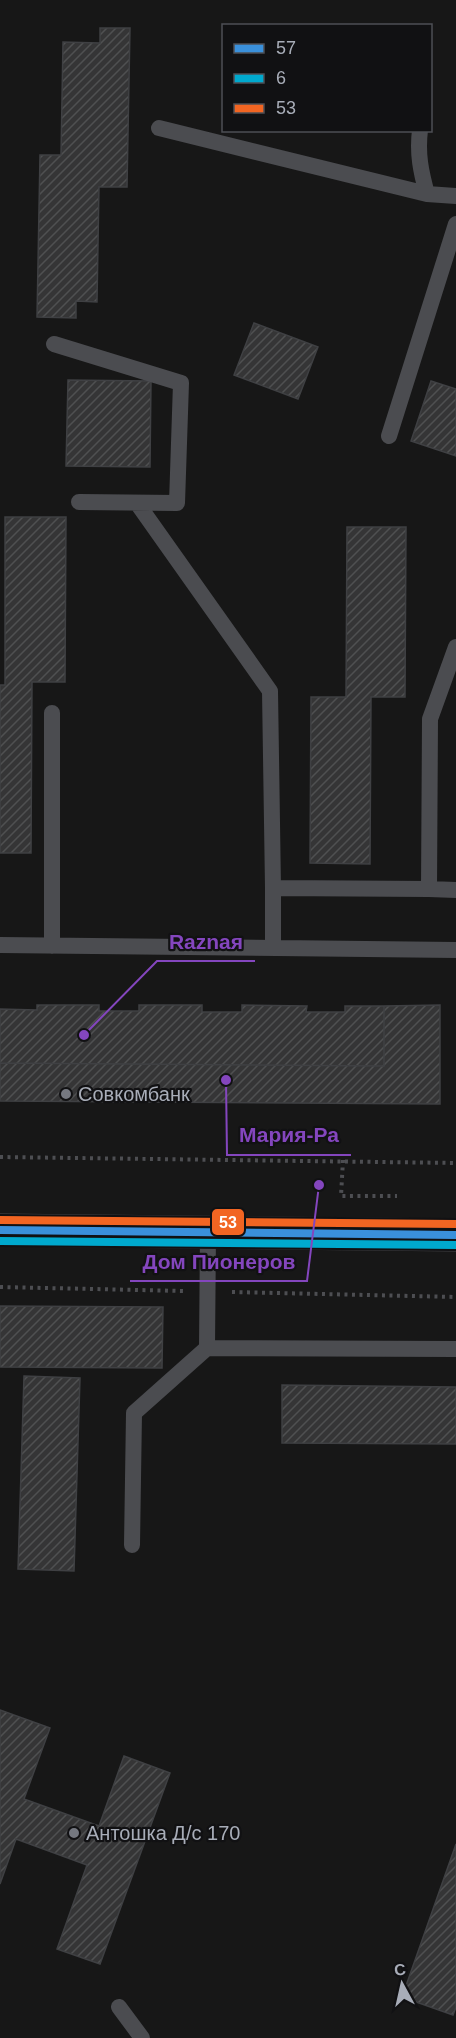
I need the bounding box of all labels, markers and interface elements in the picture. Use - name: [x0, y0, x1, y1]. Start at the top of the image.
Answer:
- legend: [222, 24, 432, 132]
- text: 57: [276, 38, 296, 58]
- text: 6: [276, 68, 286, 88]
- text: 53: [276, 98, 296, 118]
- callout: Raznaя: [157, 922, 255, 961]
- text: Raznaя: [169, 930, 243, 953]
- place label: Совкомбанк: [78, 1083, 190, 1105]
- marker: Совкомбанк: [59, 1087, 73, 1101]
- callout: Мария-Ра: [227, 1116, 351, 1155]
- text: Мария-Ра: [239, 1123, 339, 1146]
- line badge: 53: [211, 1208, 245, 1236]
- text: 53: [219, 1214, 237, 1231]
- callout: Дом Пионеров: [130, 1242, 307, 1281]
- text: Дом Пионеров: [143, 1250, 296, 1273]
- place label: Антошка Д/с 170: [86, 1822, 240, 1844]
- marker: Антошка Д/с 170: [67, 1826, 81, 1840]
- north arrow: [372, 1954, 432, 2014]
- text: С: [393, 1960, 407, 1979]

